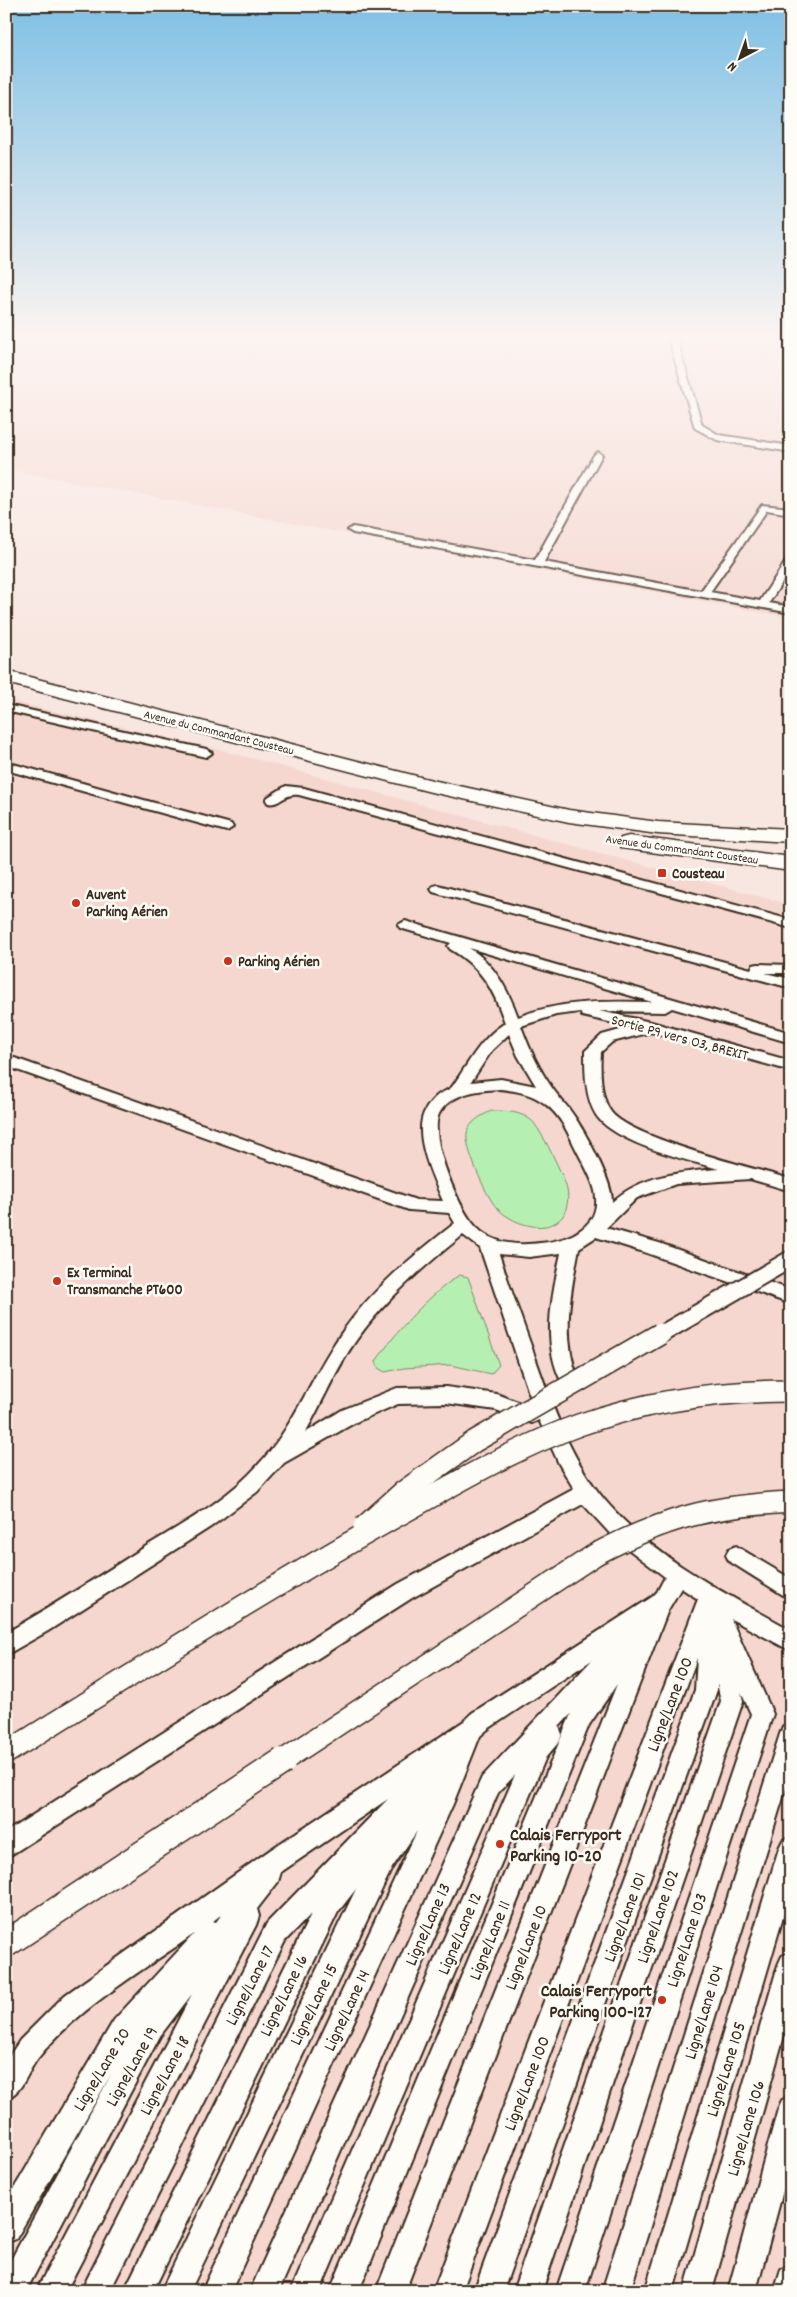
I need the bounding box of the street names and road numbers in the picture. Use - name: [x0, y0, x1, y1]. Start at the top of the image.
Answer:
- street label: Avenue du Commandant Cousteau: [142, 707, 295, 760]
- street label: Avenue du Commandant Cousteau: [604, 831, 759, 870]
- street label: Sortie P9 vers O3, BREXIT: [608, 1010, 751, 1068]
- street label: Ligne/Lane 100: [642, 1654, 701, 1756]
- street label: Ligne/Lane 102: [632, 1867, 687, 1967]
- street label: Ligne/Lane 101: [599, 1870, 654, 1966]
- street label: Ligne/Lane 13: [400, 1880, 459, 1970]
- street label: Ligne/Lane 12: [433, 1889, 490, 1979]
- street label: Ligne/Lane 103: [661, 1890, 715, 1991]
- street label: Ligne/Lane 11: [464, 1897, 519, 1985]
- street label: Ligne/Lane 10: [500, 1901, 555, 1994]
- street label: Ligne/Lane 17: [220, 1942, 282, 2031]
- street label: Ligne/Lane 16: [255, 1951, 316, 2042]
- street label: Ligne/Lane 15: [285, 1960, 346, 2050]
- street label: Ligne/Lane 104: [679, 1963, 732, 2063]
- street label: Ligne/Lane 14: [318, 1966, 378, 2056]
- street label: Ligne/Lane 105: [701, 2019, 754, 2120]
- street label: Ligne/Lane 19: [101, 2023, 166, 2112]
- street label: Ligne/Lane 20: [68, 2024, 138, 2117]
- street label: Ligne/Lane 18: [135, 2032, 198, 2121]
- street label: Ligne/Lane 100: [499, 2033, 558, 2135]
- street label: Ligne/Lane 106: [722, 2078, 773, 2180]

